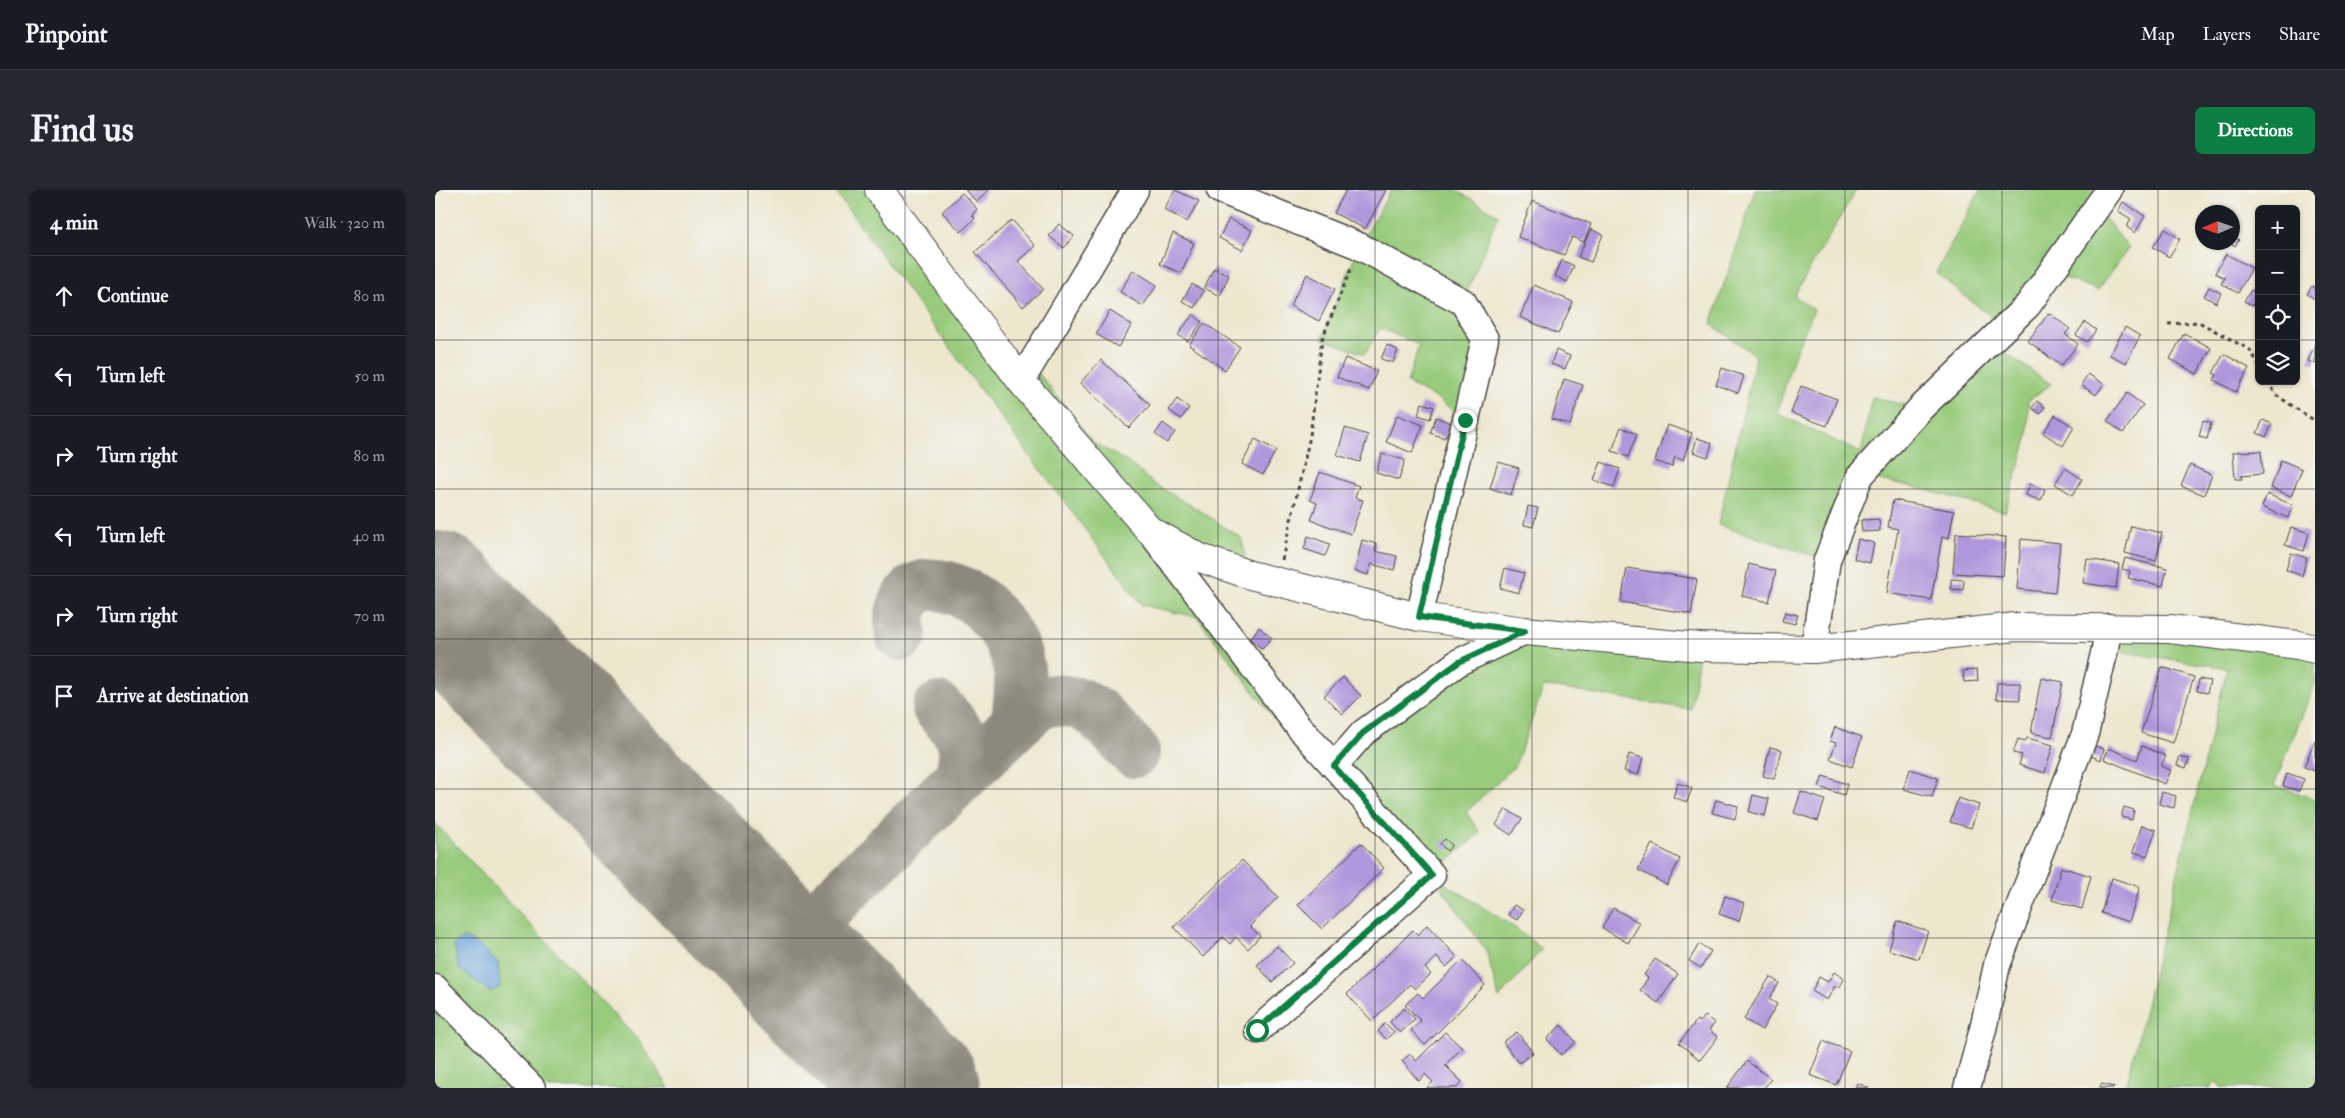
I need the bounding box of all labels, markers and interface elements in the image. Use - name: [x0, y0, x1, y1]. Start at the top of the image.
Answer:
- text: Pinpoint: [25, 19, 108, 50]
- text: Map: [2141, 23, 2175, 46]
- text: Layers: [2203, 23, 2251, 46]
- text: Share: [2279, 23, 2320, 46]
- button: Directions: [2195, 107, 2315, 154]
- text: Find us: [30, 108, 134, 152]
- north arrow: [2195, 205, 2240, 250]
- map controls: [2255, 205, 2300, 385]
- button: +: [2255, 205, 2300, 250]
- text: 4 min: [50, 209, 98, 236]
- text: Walk · 320 m: [304, 213, 385, 233]
- button: −: [2255, 250, 2300, 295]
- icon: ahead: [50, 282, 78, 310]
- text: Continue: [97, 284, 168, 308]
- text: 80 m: [354, 286, 385, 306]
- button: locate: [2255, 295, 2300, 340]
- button: layers: [2255, 340, 2300, 385]
- icon: left: [50, 362, 78, 390]
- text: Turn left: [97, 364, 165, 388]
- text: 50 m: [354, 366, 385, 386]
- route end: [1454, 409, 1477, 432]
- icon: right: [50, 442, 78, 470]
- text: Turn right: [97, 444, 177, 468]
- text: 80 m: [354, 446, 385, 466]
- icon: left: [50, 522, 78, 550]
- text: Turn left: [97, 524, 165, 548]
- text: 40 m: [352, 526, 385, 546]
- icon: right: [50, 602, 78, 630]
- text: Turn right: [97, 604, 177, 628]
- text: 70 m: [354, 606, 385, 626]
- icon: arrive: [50, 682, 78, 710]
- text: Arrive at destination: [97, 684, 249, 708]
- route start: [1246, 1019, 1269, 1042]

